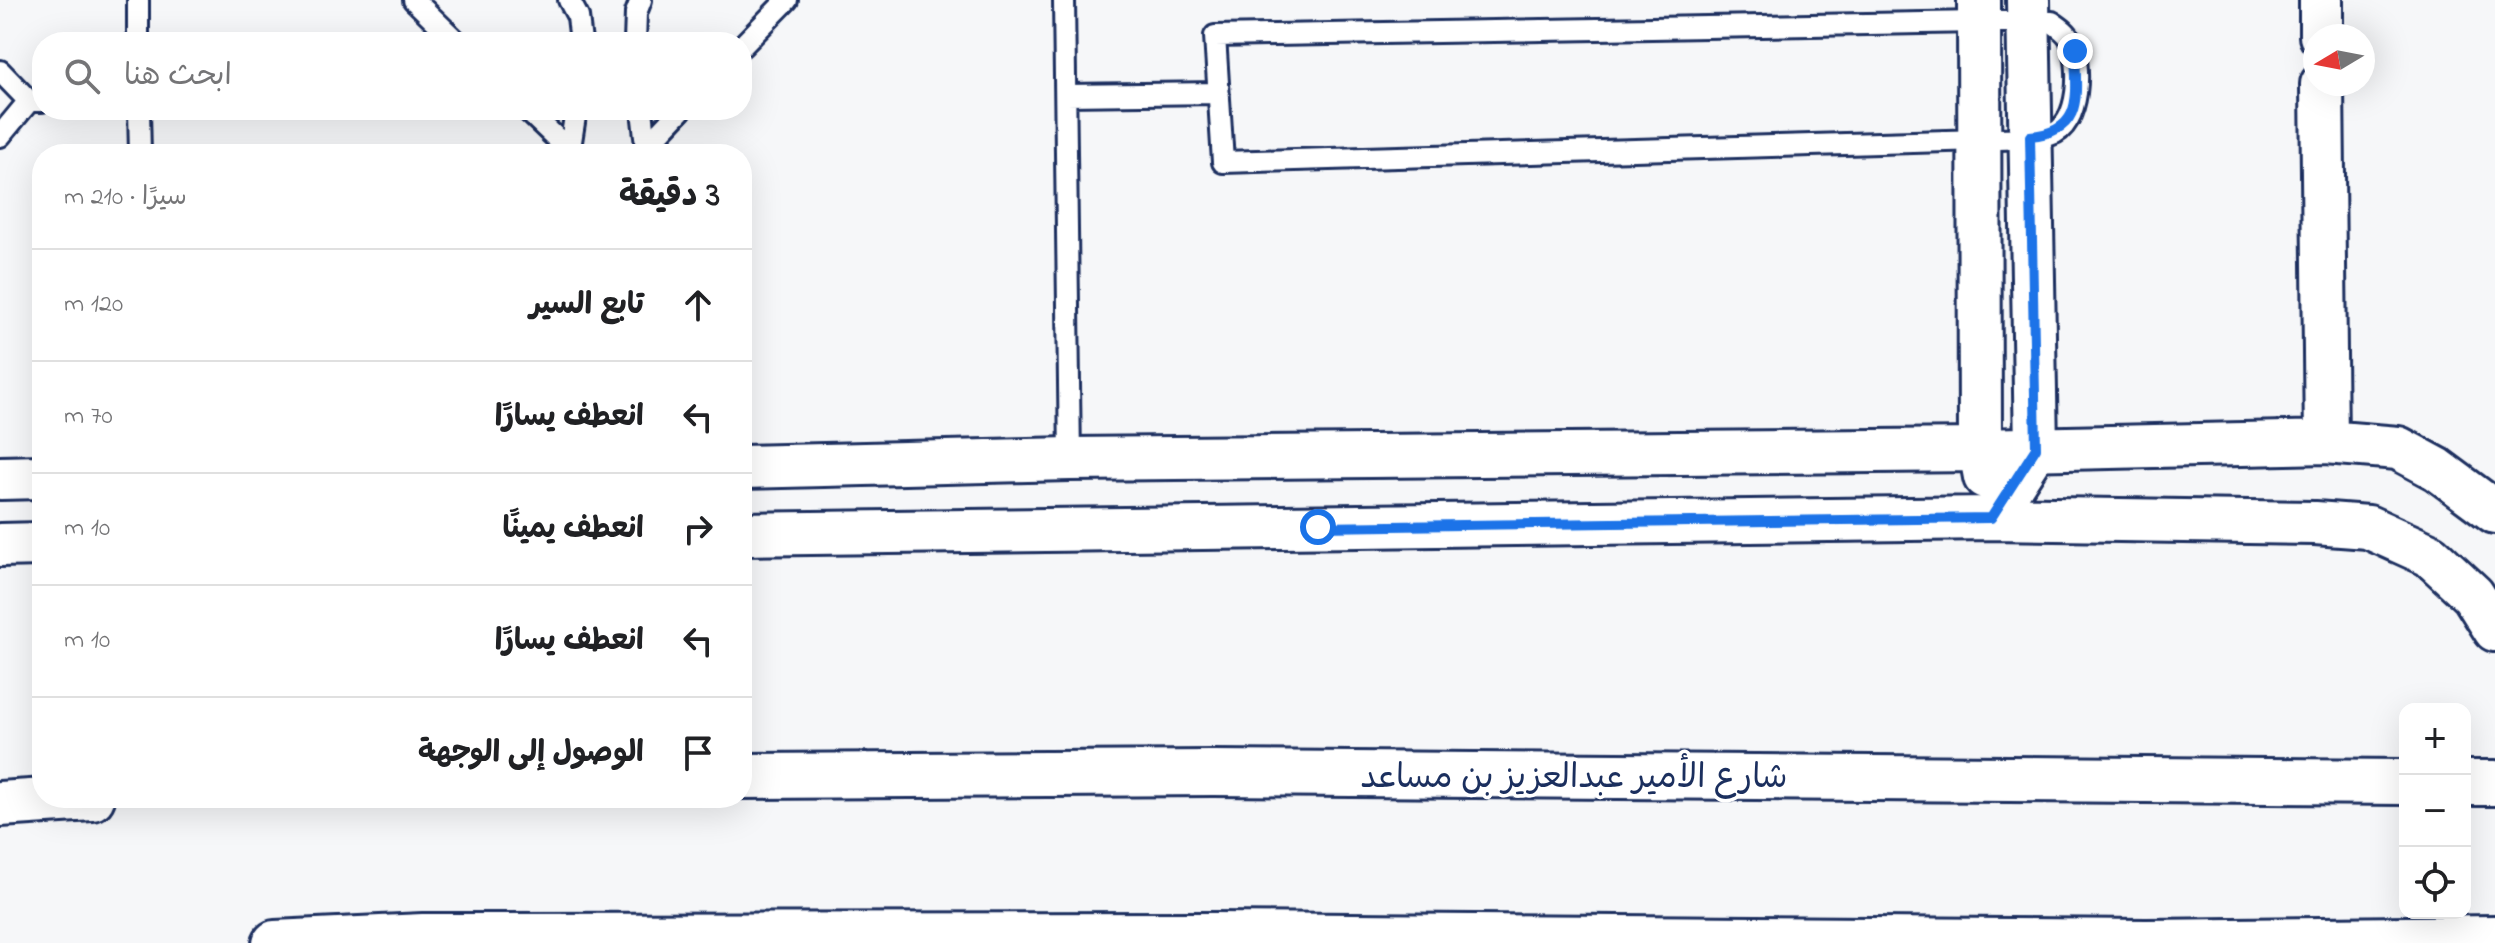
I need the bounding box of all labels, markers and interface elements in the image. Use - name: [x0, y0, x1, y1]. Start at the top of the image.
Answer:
- north arrow: [2303, 24, 2375, 96]
- search box: [32, 32, 752, 120]
- route end: [2057, 33, 2093, 69]
- icon: search: [60, 54, 104, 98]
- text: ابحث هنا: [124, 55, 232, 99]
- text: 3 دقيقة: [619, 172, 720, 222]
- text: سيرًا · 210 m: [64, 179, 187, 217]
- icon: ahead: [676, 283, 720, 327]
- text: تابع السير: [530, 284, 644, 328]
- text: 120 m: [64, 286, 123, 324]
- icon: left: [676, 395, 720, 439]
- text: انعطف يسارًا: [495, 396, 644, 440]
- text: 70 m: [64, 398, 113, 436]
- icon: right: [676, 507, 720, 551]
- text: انعطف يمينًا: [503, 508, 644, 552]
- route start: [1300, 509, 1336, 545]
- text: 10 m: [64, 510, 110, 548]
- icon: left: [676, 619, 720, 663]
- text: انعطف يسارًا: [495, 620, 644, 664]
- text: 10 m: [64, 622, 110, 660]
- map controls: [2399, 703, 2471, 919]
- button: +: [2399, 703, 2471, 775]
- icon: arrive: [676, 731, 720, 775]
- text: الوصول إلى الوجهة: [418, 732, 644, 776]
- street label: شارع الأمير عبدالعزيز بن مساعد: [1360, 753, 1788, 804]
- button: −: [2399, 775, 2471, 847]
- button: locate: [2399, 847, 2471, 919]

